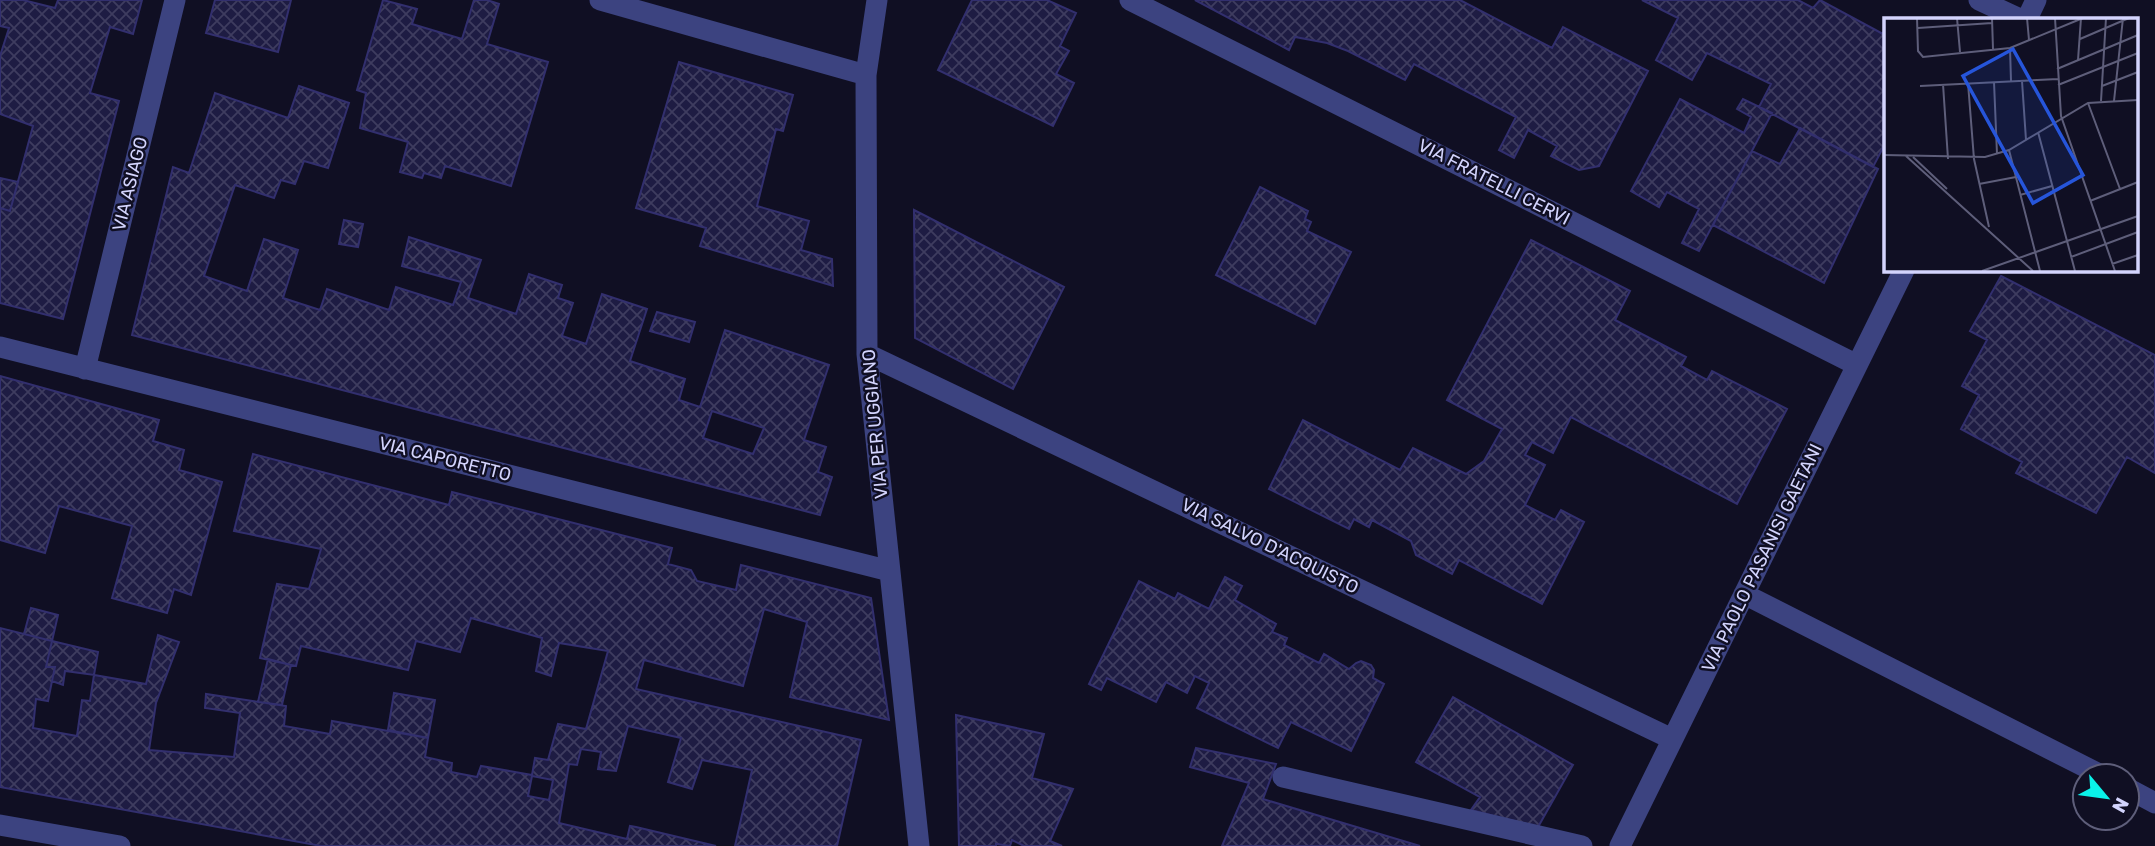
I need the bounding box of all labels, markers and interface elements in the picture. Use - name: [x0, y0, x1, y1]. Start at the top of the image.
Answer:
- inset map: [1884, 18, 2138, 271]
- street label: VIA FRATELLI CERVI: [1414, 134, 1574, 230]
- street label: VIA ASIAGO: [108, 135, 152, 233]
- street label: VIA PER UGGIANO: [857, 348, 893, 500]
- street label: VIA CAPORETTO: [376, 432, 514, 486]
- street label: VIA PAOLO PASANISI GAETANI: [1697, 440, 1827, 676]
- street label: VIA SALVO D'ACQUISTO: [1178, 494, 1362, 598]
- north arrow: [2071, 762, 2141, 832]
- text: N: [2107, 793, 2134, 817]

